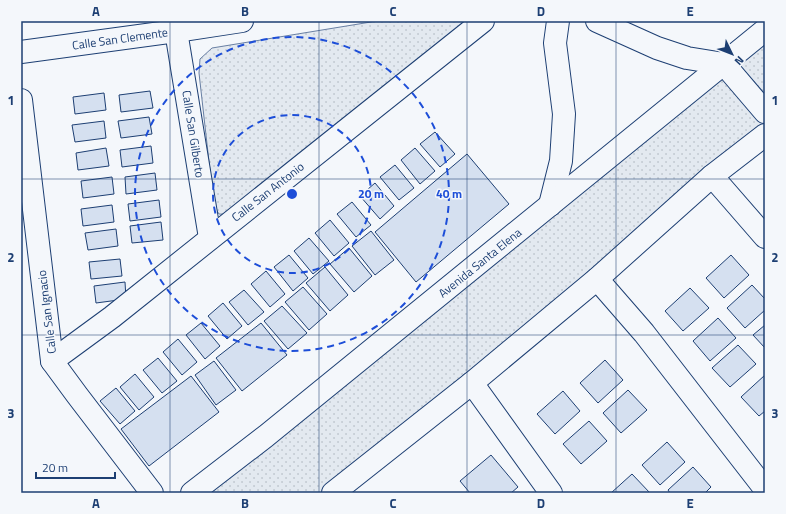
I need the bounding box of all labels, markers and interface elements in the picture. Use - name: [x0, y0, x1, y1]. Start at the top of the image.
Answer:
- text: A: [92, 1, 100, 21]
- text: B: [241, 1, 249, 21]
- text: C: [389, 1, 397, 21]
- text: D: [537, 1, 545, 21]
- text: E: [686, 1, 694, 21]
- street label: Calle San Clemente: [71, 22, 169, 55]
- north arrow: [712, 34, 752, 74]
- text: N: [731, 53, 748, 69]
- street label: Calle San Gilberto: [177, 89, 210, 179]
- text: 1: [7, 90, 15, 110]
- text: 1: [771, 90, 779, 110]
- street label: Calle San Antonio: [227, 157, 308, 226]
- text: 20 m: [358, 184, 384, 203]
- text: 40 m: [436, 184, 462, 203]
- centre of rings: [285, 187, 299, 201]
- street label: Avenida Santa Elena: [434, 223, 525, 302]
- text: 2: [7, 247, 15, 267]
- text: 2: [771, 247, 779, 267]
- street label: Calle San Ignacio: [32, 269, 61, 355]
- text: 3: [7, 403, 15, 423]
- text: 3: [771, 403, 779, 423]
- scale bar: [36, 454, 115, 480]
- text: 20 m: [42, 458, 68, 477]
- text: A: [92, 493, 100, 513]
- text: B: [241, 493, 249, 513]
- text: C: [389, 493, 397, 513]
- text: D: [537, 493, 545, 513]
- text: E: [686, 493, 694, 513]

